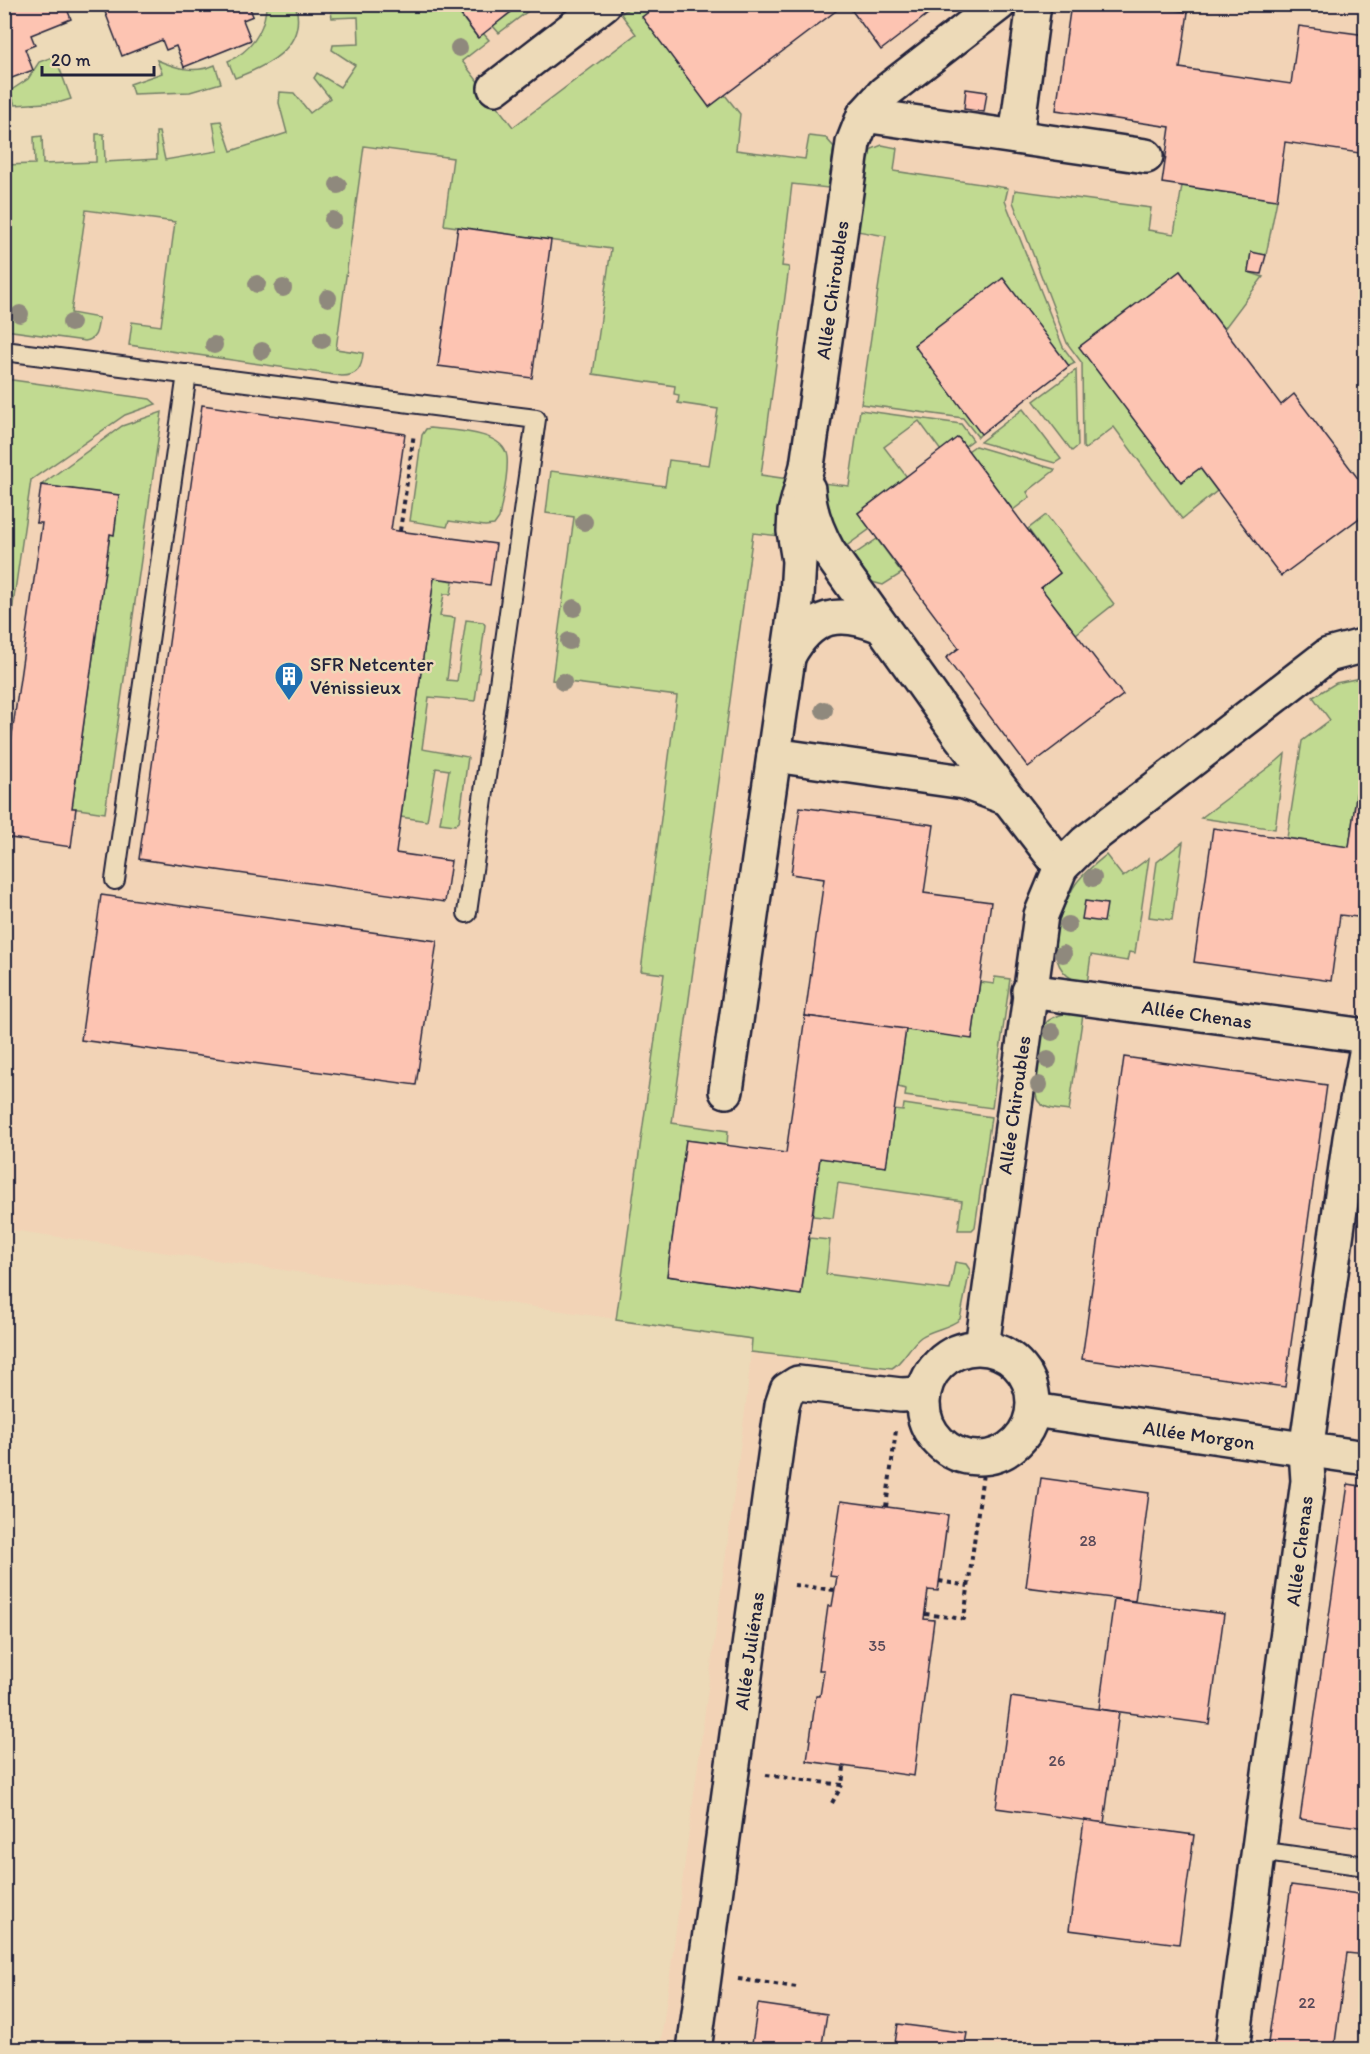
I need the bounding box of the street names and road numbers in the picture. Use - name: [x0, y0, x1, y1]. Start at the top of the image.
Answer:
- street label: Allée Chiroubles: [810, 219, 854, 361]
- street label: Allée Chenas: [1140, 994, 1254, 1034]
- street label: Allée Chiroubles: [992, 1034, 1036, 1176]
- street label: Allée Morgon: [1142, 1415, 1257, 1455]
- street label: Allée Chenas: [1280, 1494, 1318, 1608]
- street label: Allée Juliénas: [729, 1590, 769, 1712]

